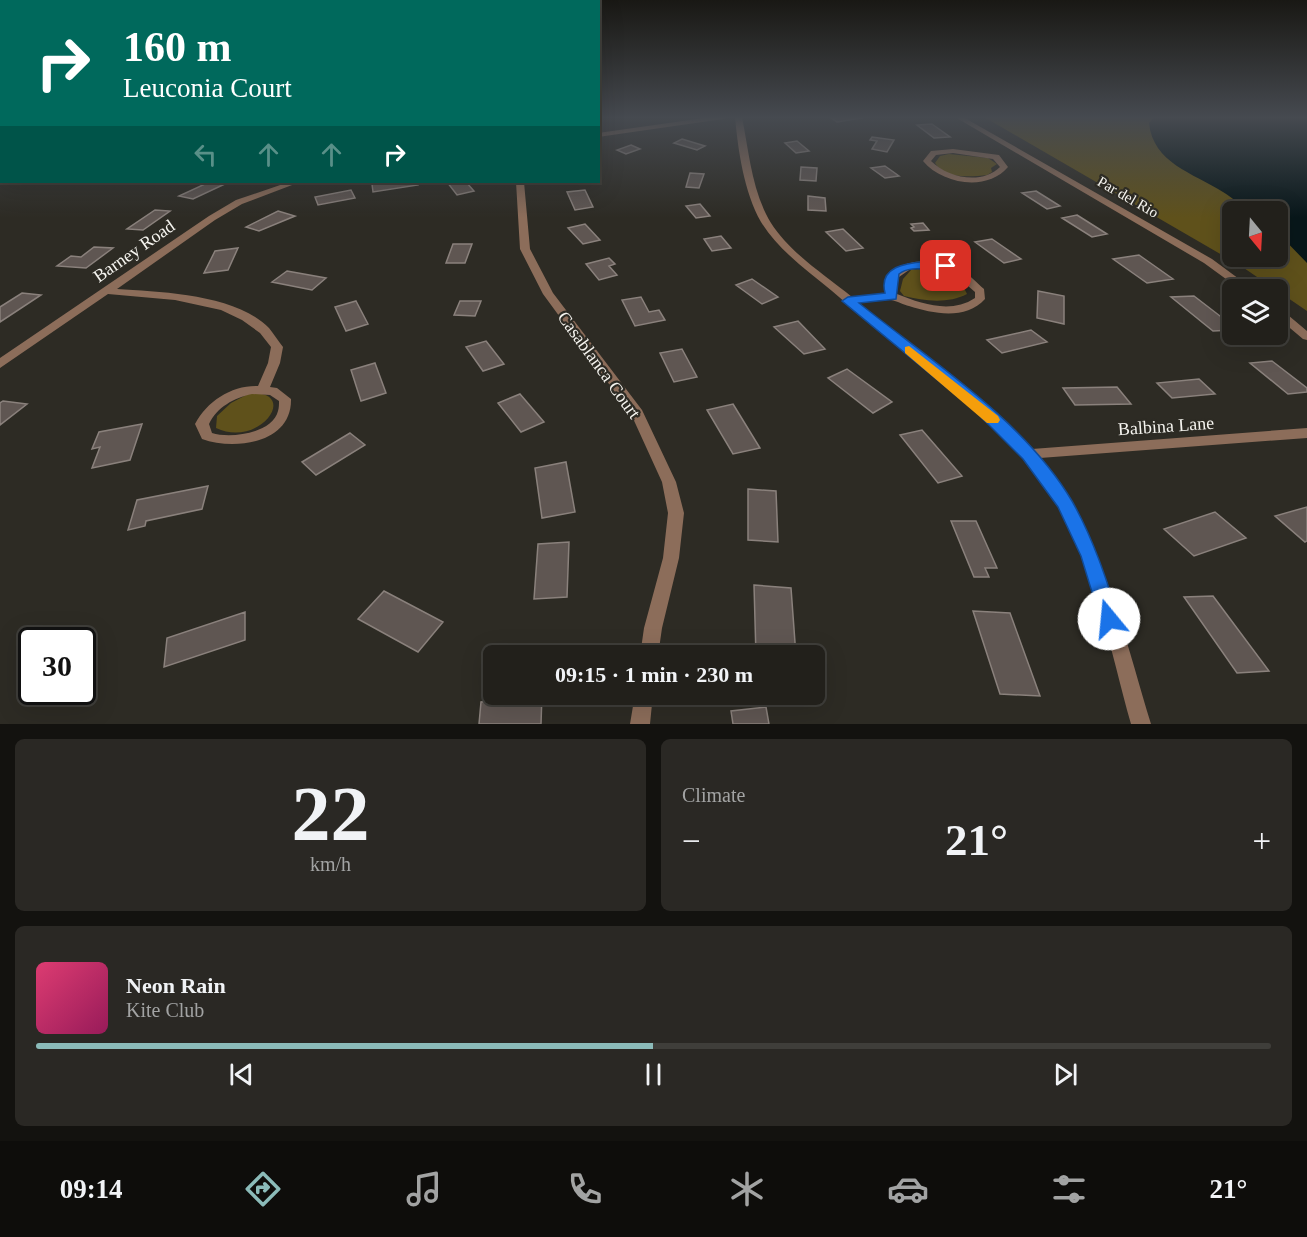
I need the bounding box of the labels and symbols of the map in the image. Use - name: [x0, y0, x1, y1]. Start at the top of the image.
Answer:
- street label: Par del Rio: [1095, 173, 1161, 221]
- north arrow: [1222, 201, 1288, 267]
- street label: Barney Road: [90, 216, 178, 286]
- pin: [920, 240, 971, 291]
- street label: Casablanca Court: [553, 308, 645, 422]
- street label: Balbina Lane: [1117, 413, 1215, 439]
- position arrow: [1077, 587, 1141, 651]
- speed limit sign: 30: [18, 627, 96, 705]

